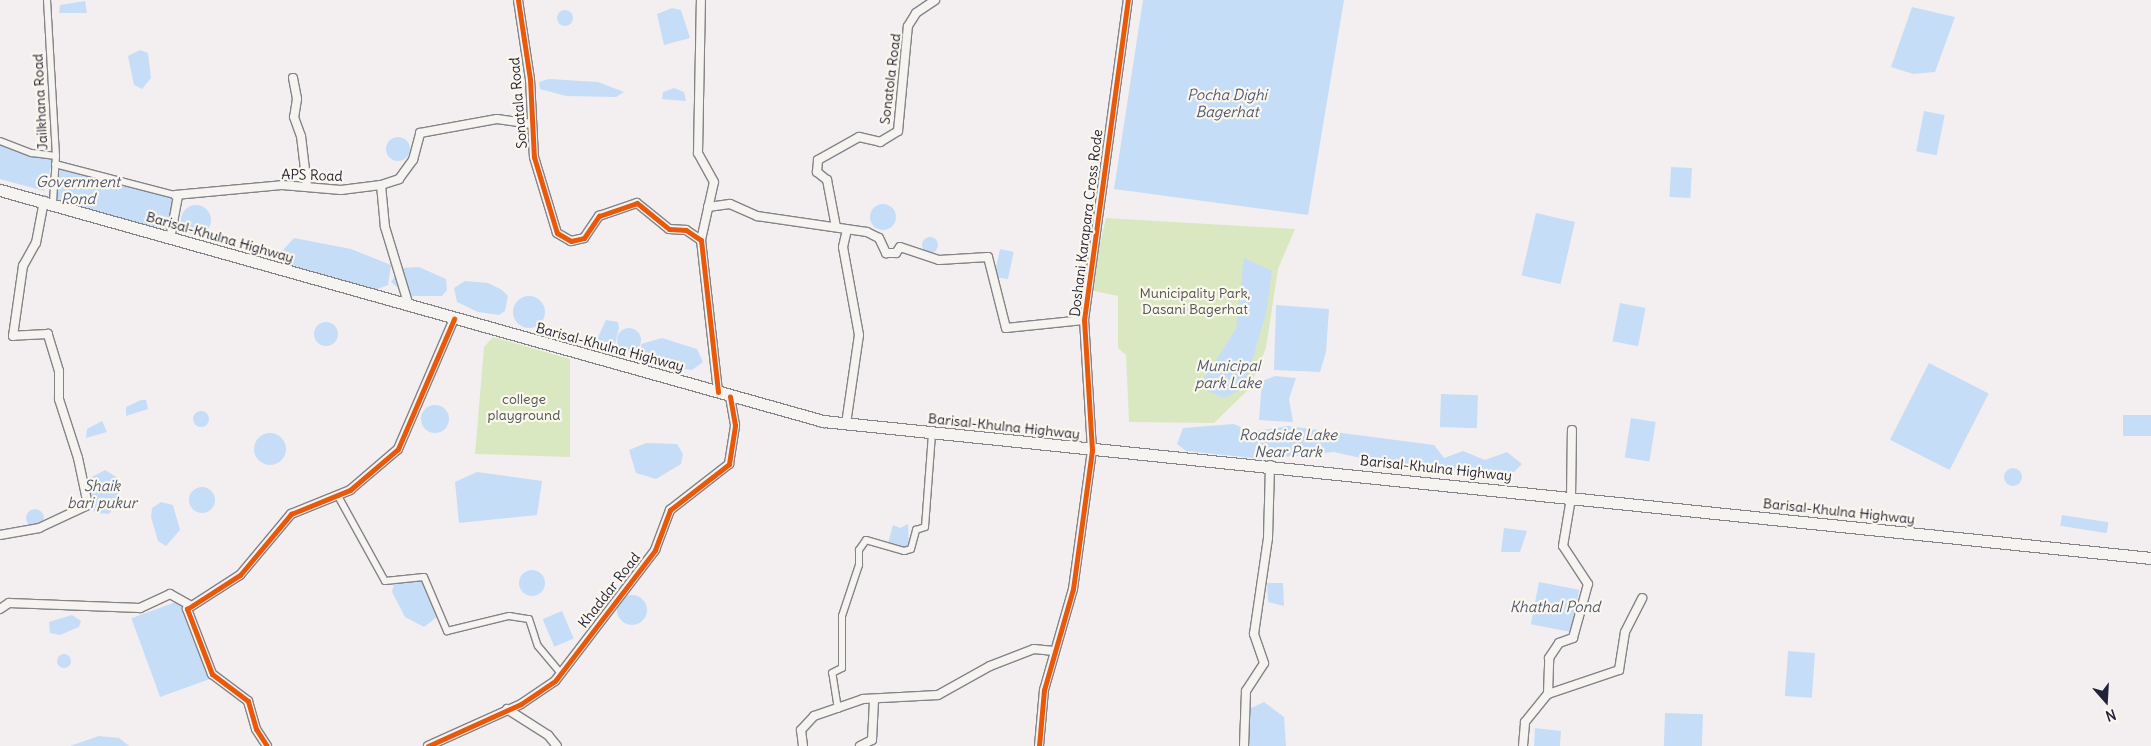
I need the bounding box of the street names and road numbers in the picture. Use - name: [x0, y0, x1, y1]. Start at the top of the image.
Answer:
- street label: Sonatola Road: [876, 33, 904, 125]
- street label: Jailkhana Road: [29, 53, 51, 151]
- street label: Sonatala Road: [506, 57, 530, 149]
- street label: Doshani Karapara Cross Rode: [1066, 128, 1106, 318]
- street label: APS Road: [281, 166, 343, 184]
- street label: Barisal-Khulna Highway: [144, 208, 296, 266]
- street label: Barisal-Khulna Highway: [534, 319, 686, 375]
- street label: Barisal-Khulna Highway: [927, 410, 1081, 442]
- street label: Barisal-Khulna Highway: [1359, 452, 1513, 484]
- street label: Barisal-Khulna Highway: [1762, 495, 1916, 527]
- street label: Khaddar Road: [574, 549, 644, 631]

